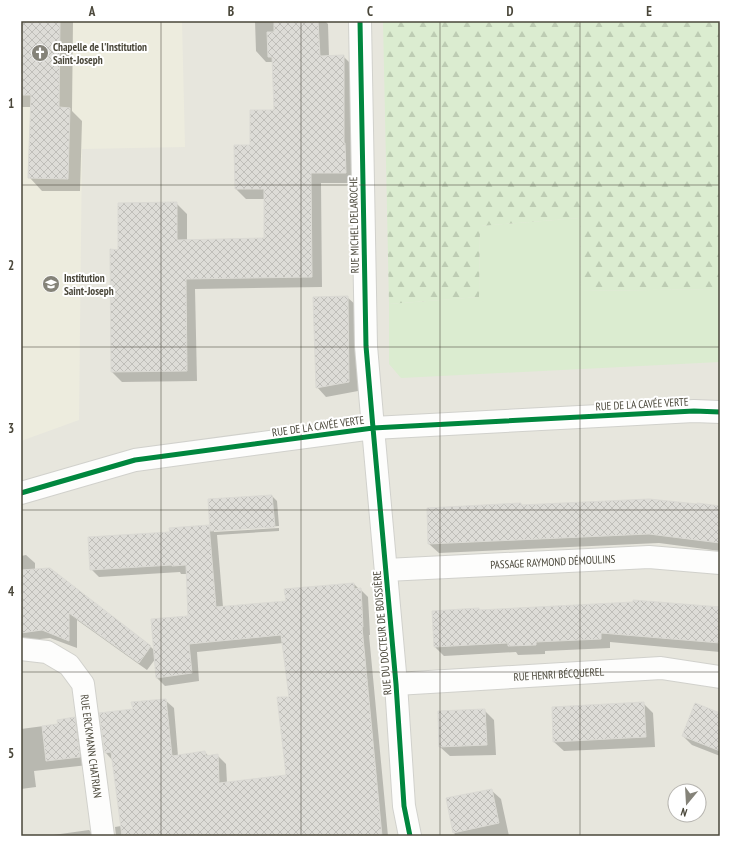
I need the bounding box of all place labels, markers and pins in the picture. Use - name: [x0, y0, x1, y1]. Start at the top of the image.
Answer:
- place label: Chapelle de l'Institution Saint-Joseph: [53, 40, 147, 67]
- church icon: Chapelle de l'Institution Saint-Joseph: [30, 43, 50, 63]
- place label: Institution Saint-Joseph: [64, 271, 114, 298]
- school or university icon: Institution Saint-Joseph: [41, 274, 61, 294]

